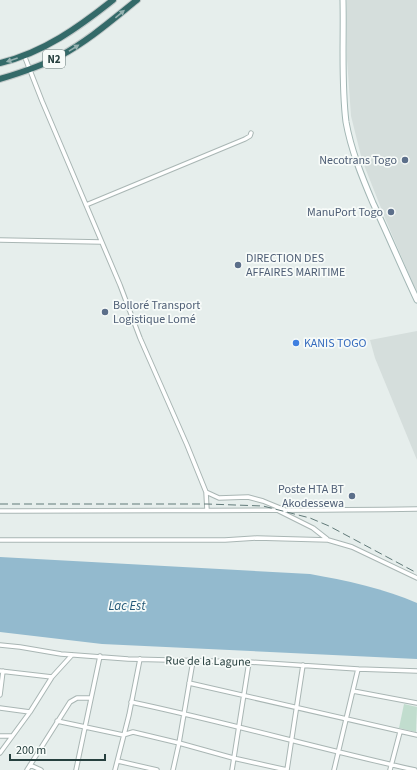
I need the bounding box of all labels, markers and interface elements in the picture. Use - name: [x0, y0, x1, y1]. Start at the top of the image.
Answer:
- one-way arrow: [115, 10, 125, 19]
- one-way arrow: [68, 44, 80, 51]
- road number: N2: [43, 50, 65, 68]
- one-way arrow: [6, 57, 18, 63]
- place label: Necotrans Togo: [319, 152, 397, 169]
- marker: Necotrans Togo: [400, 155, 410, 165]
- place label: ManuPort Togo: [307, 204, 383, 221]
- marker: ManuPort Togo: [386, 207, 396, 217]
- place label: DIRECTION DES AFFAIRES MARITIME: [246, 250, 345, 281]
- marker: DIRECTION DES AFFAIRES MARITIME: [233, 260, 243, 270]
- place label: Bolloré Transport Logistique Lomé: [113, 297, 200, 328]
- marker: Bolloré Transport Logistique Lomé: [100, 307, 110, 317]
- place label: KANIS TOGO: [304, 335, 367, 352]
- marker: KANIS TOGO: [291, 338, 301, 348]
- place label: Poste HTA BT Akodessewa: [278, 481, 345, 512]
- marker: Poste HTA BT Akodessewa: [347, 491, 357, 501]
- water label: Lac Est: [108, 597, 146, 615]
- street label: Rue de la Lagune: [165, 652, 251, 671]
- scale bar: [10, 736, 105, 762]
- text: 200 m: [16, 742, 46, 759]

